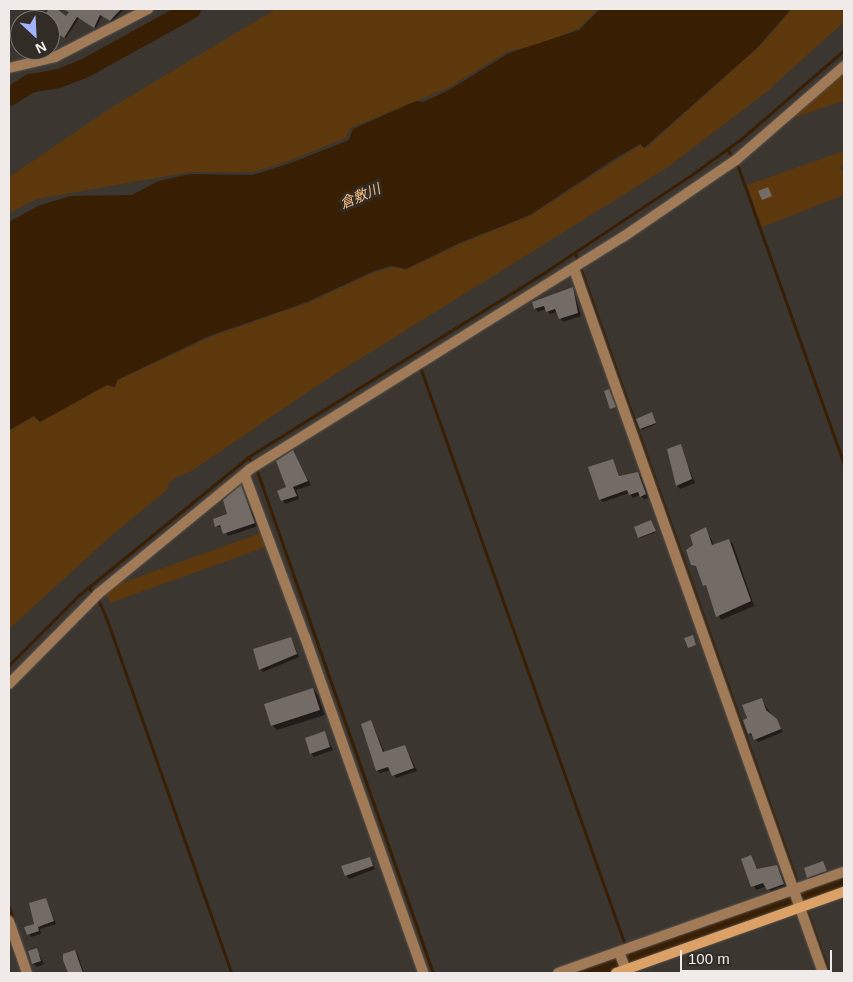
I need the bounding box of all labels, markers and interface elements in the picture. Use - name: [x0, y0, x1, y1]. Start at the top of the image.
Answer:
- north arrow: [10, 10, 60, 60]
- text: N: [33, 38, 49, 57]
- water label: 倉敷川: [337, 180, 383, 212]
- scale bar: [683, 940, 836, 972]
- text: 100 m: [688, 950, 730, 967]

